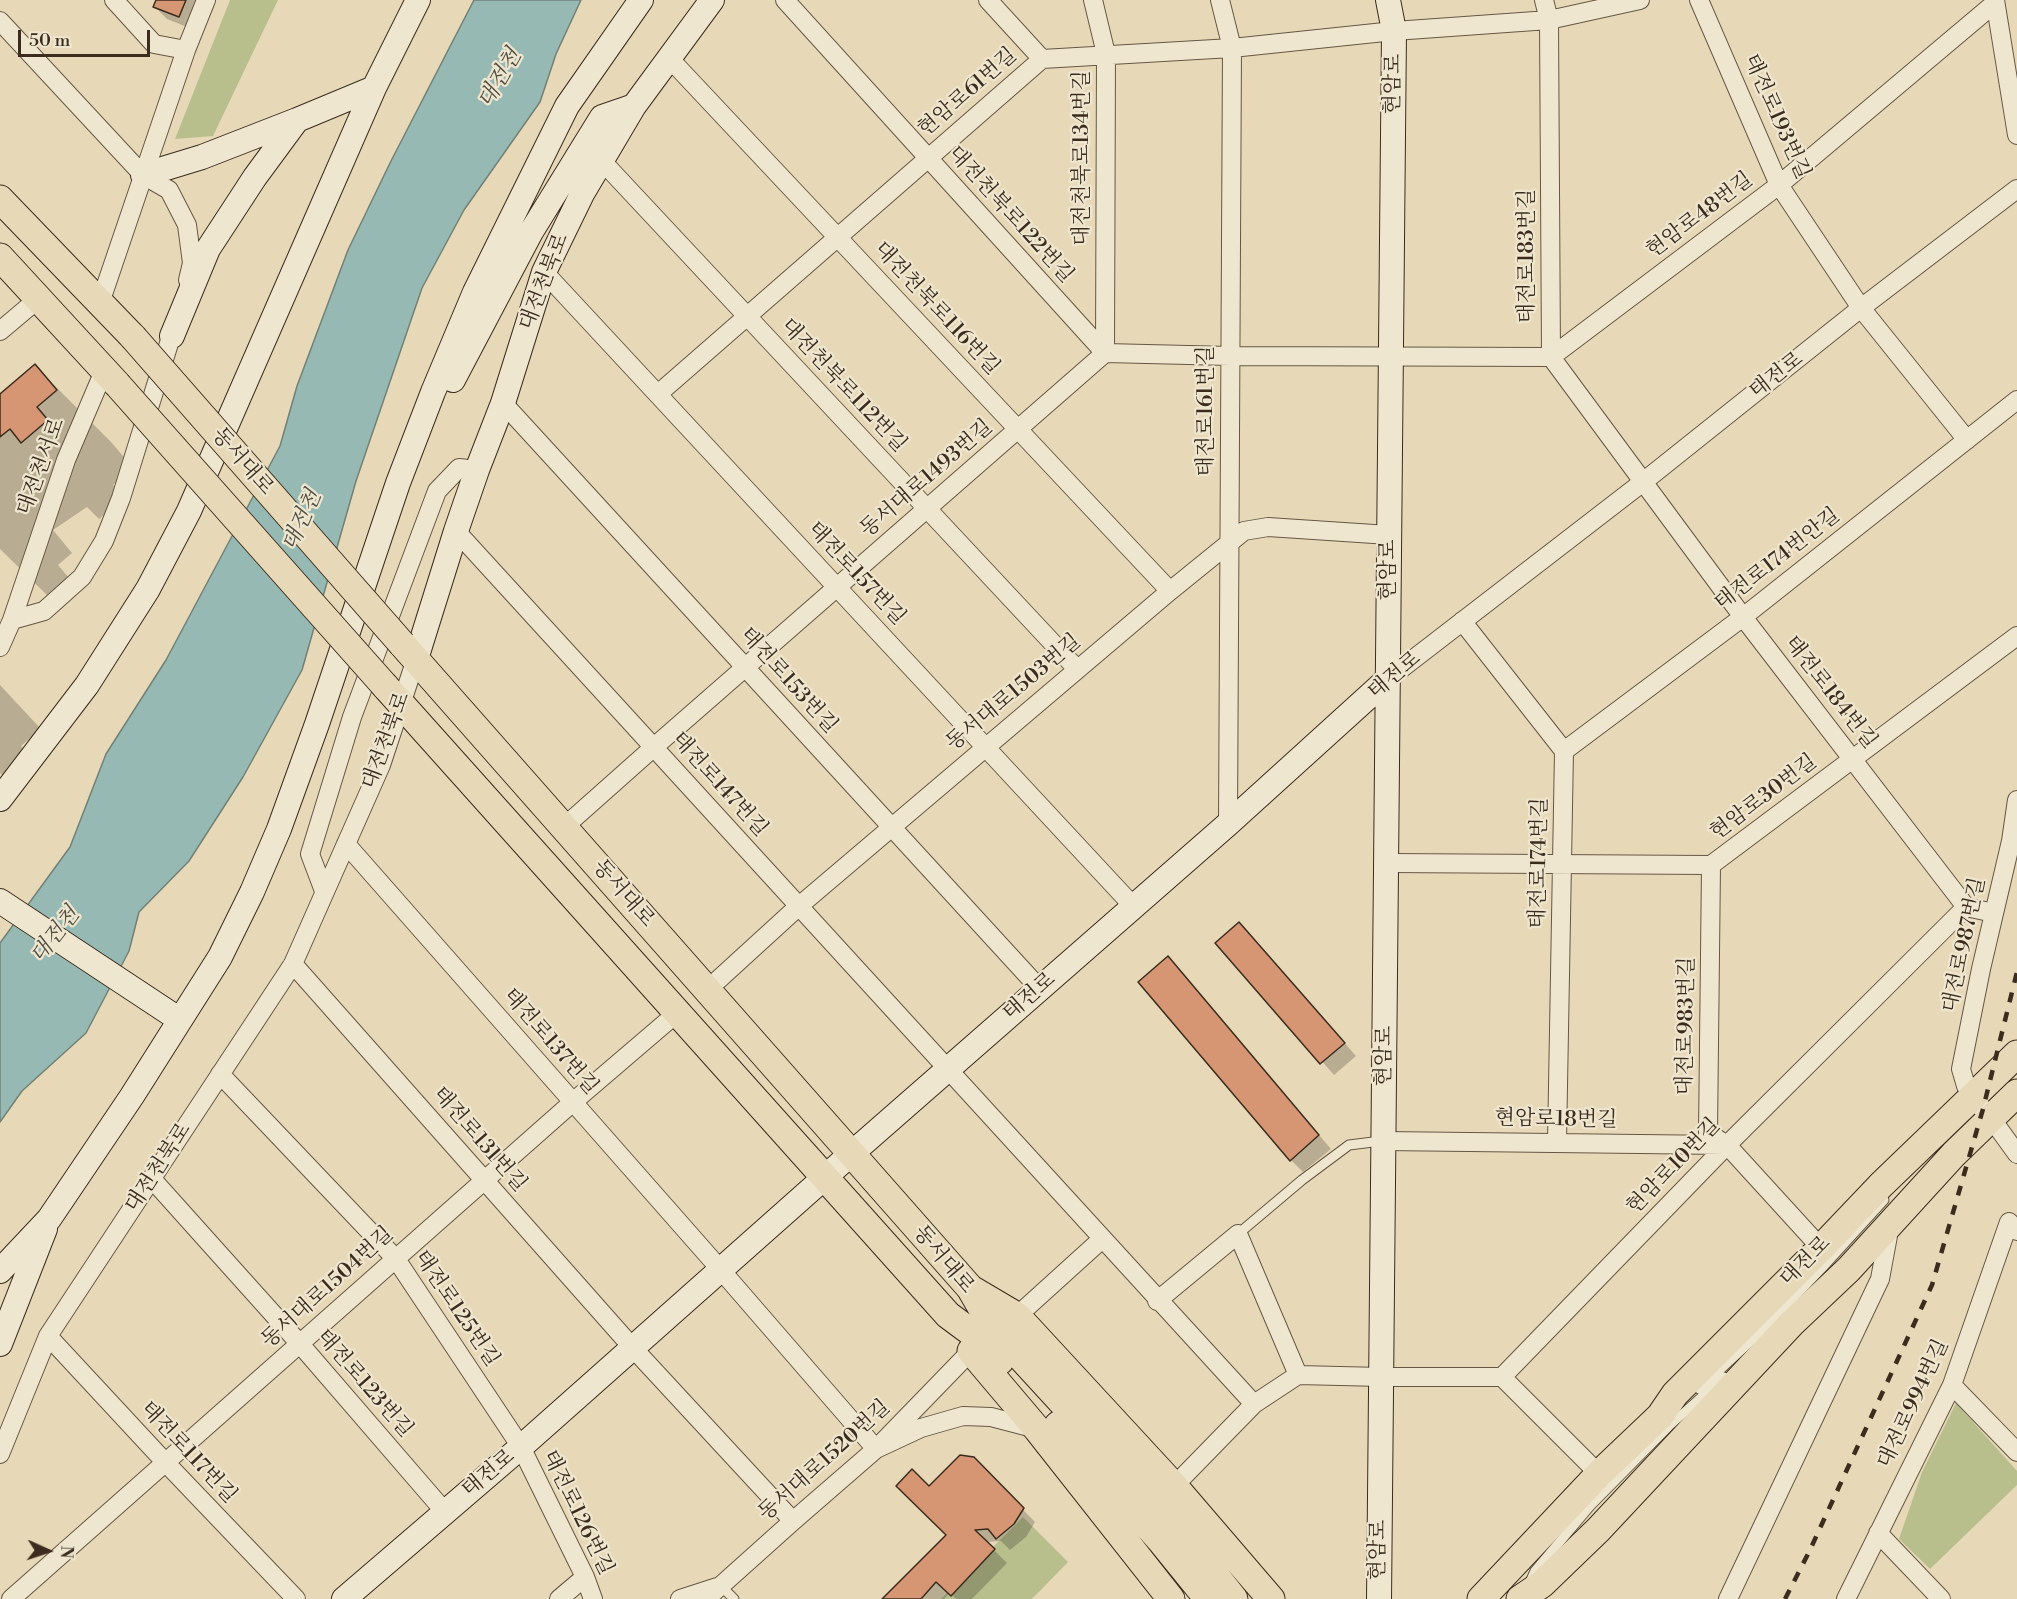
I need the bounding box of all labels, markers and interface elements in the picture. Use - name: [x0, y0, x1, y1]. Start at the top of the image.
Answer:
- scale bar: [21, 18, 153, 56]
- text: 50 m: [29, 29, 70, 52]
- street label: 현암로61번길: [913, 43, 1023, 143]
- water label: 대전천: [474, 45, 528, 113]
- street label: 태전로193번길: [1737, 51, 1815, 183]
- street label: 현암로: [1381, 53, 1407, 115]
- street label: 대전천북로134번길: [1070, 70, 1096, 246]
- street label: 대전천북로122번길: [942, 141, 1078, 289]
- street label: 현암로48번길: [1642, 168, 1758, 264]
- street label: 태전로183번길: [1515, 189, 1541, 323]
- street label: 대전천북로: [515, 230, 575, 334]
- street label: 대전천북로116번길: [868, 237, 1004, 381]
- street label: 대전천북로112번길: [775, 314, 911, 458]
- street label: 태전로161번길: [1194, 346, 1220, 476]
- street label: 태전로: [1745, 347, 1809, 405]
- street label: 대전천서로: [13, 415, 71, 519]
- street label: 동서대로1493번길: [856, 415, 998, 543]
- street label: 동서대로: [206, 423, 278, 501]
- water label: 대전천: [278, 487, 328, 555]
- street label: 태전로174번안길: [1711, 503, 1845, 617]
- street label: 태전로157번길: [802, 517, 910, 631]
- street label: 현암로: [1376, 540, 1402, 600]
- street label: 태전로153번길: [734, 623, 842, 739]
- street label: 동서대로1503번길: [942, 629, 1086, 757]
- street label: 태전로184번길: [1778, 632, 1882, 754]
- street label: 태전로: [1364, 647, 1426, 705]
- street label: 대전천북로: [358, 689, 416, 793]
- street label: 태전로147번길: [666, 728, 772, 842]
- street label: 현암로30번길: [1706, 750, 1822, 846]
- street label: 태전로174번길: [1526, 797, 1554, 929]
- street label: 동서대로: [587, 855, 659, 933]
- street label: 대전로987번길: [1938, 875, 1992, 1015]
- water label: 대전천: [26, 903, 86, 969]
- street label: 대전로983번길: [1673, 956, 1701, 1096]
- street label: 태전로: [999, 968, 1061, 1026]
- street label: 태전로137번길: [497, 984, 603, 1100]
- street label: 현암로: [1372, 1025, 1398, 1087]
- street label: 태전로131번길: [427, 1082, 531, 1198]
- street label: 현암로18번길: [1494, 1106, 1618, 1134]
- street label: 현암로10번길: [1622, 1114, 1726, 1220]
- street label: 대전천북로: [121, 1119, 197, 1217]
- street label: 동서대로: [907, 1221, 979, 1299]
- street label: 동서대로1504번길: [257, 1222, 399, 1354]
- street label: 대전로: [1776, 1232, 1836, 1292]
- street label: 태전로125번길: [408, 1246, 504, 1372]
- street label: 태전로123번길: [310, 1325, 418, 1443]
- street label: 대전로994번길: [1873, 1336, 1955, 1472]
- street label: 동서대로1520번길: [754, 1395, 896, 1527]
- street label: 태전로117번길: [135, 1397, 241, 1509]
- street label: 태전로: [458, 1445, 520, 1503]
- street label: 태전로126번길: [536, 1447, 618, 1579]
- street label: 현암로: [1366, 1519, 1392, 1581]
- north arrow: [18, 1521, 78, 1581]
- text: N: [56, 1545, 76, 1559]

